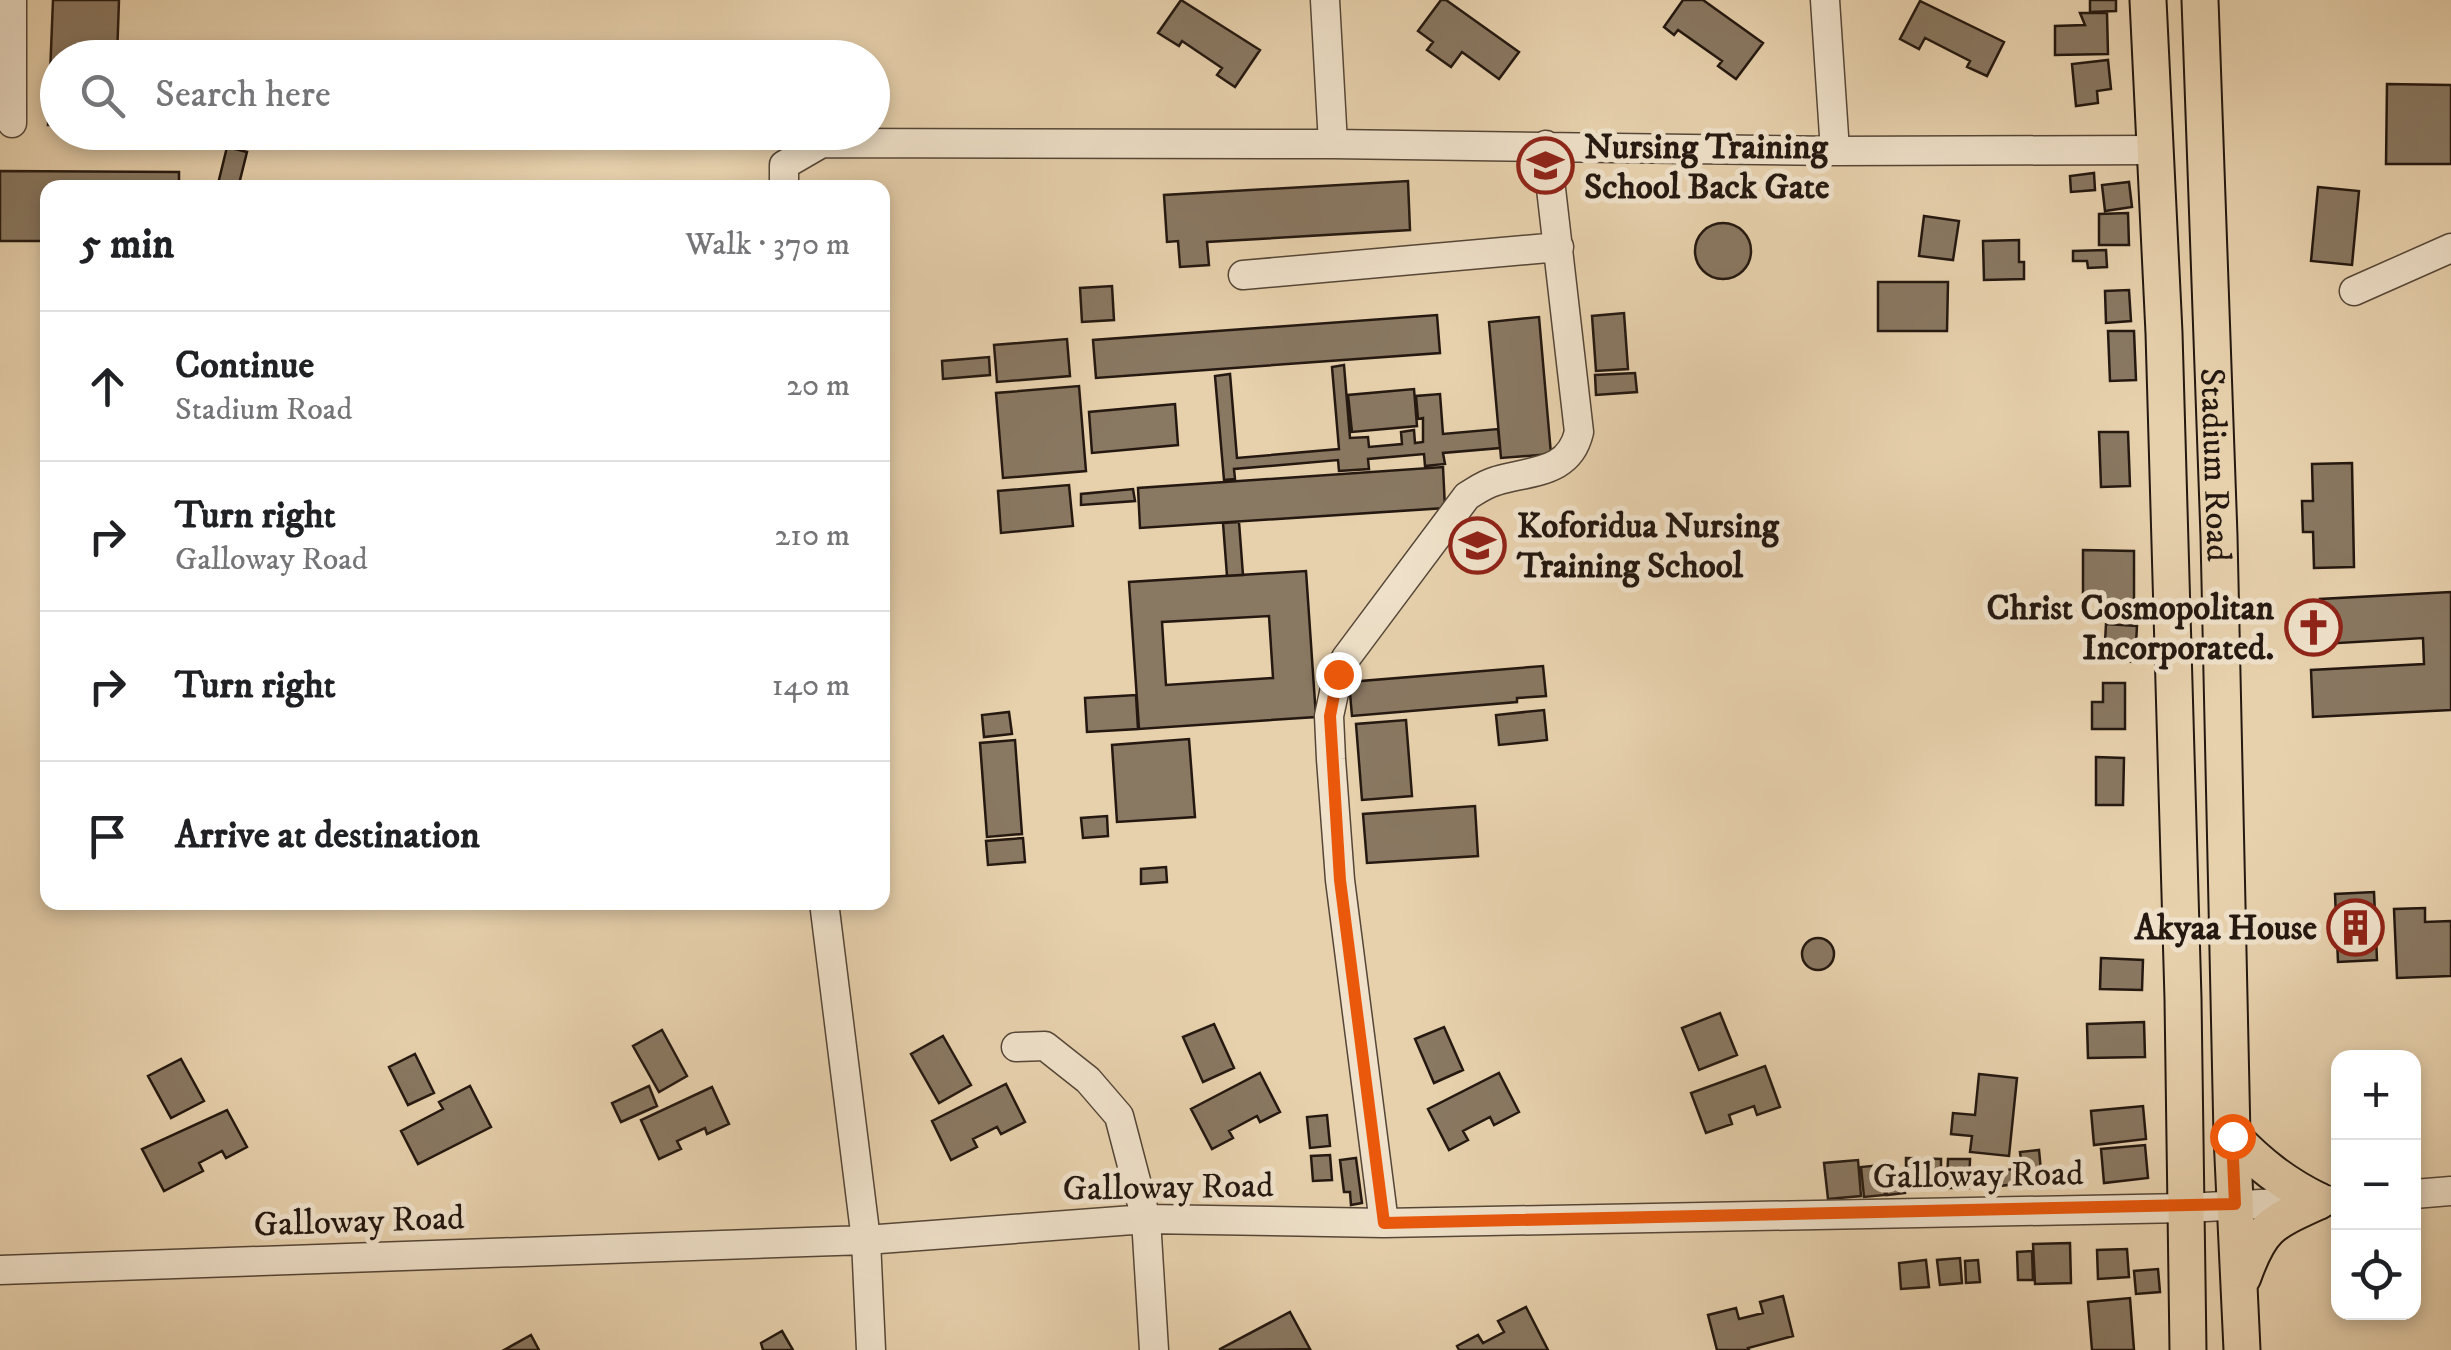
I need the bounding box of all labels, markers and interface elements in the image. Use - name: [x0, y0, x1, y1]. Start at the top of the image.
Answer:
- search box: [40, 40, 890, 150]
- icon: search: [75, 68, 130, 123]
- text: Search here: [155, 71, 331, 119]
- place label: Nursing Training School Back Gate: [1584, 126, 1830, 210]
- school or university icon: Nursing Training School Back Gate: [1515, 136, 1575, 196]
- text: 5 min: [80, 219, 174, 271]
- text: Walk · 370 m: [685, 225, 850, 265]
- text: Continue: [175, 342, 314, 390]
- icon: ahead: [80, 359, 135, 414]
- text: 20 m: [786, 366, 850, 406]
- street label: Stadium Road: [2189, 367, 2240, 563]
- text: Stadium Road: [175, 390, 352, 430]
- text: Turn right: [175, 492, 336, 540]
- place label: Koforidua Nursing Training School: [1516, 505, 1780, 589]
- icon: right: [80, 509, 135, 564]
- school or university icon: Koforidua Nursing Training School: [1448, 515, 1508, 575]
- text: 210 m: [775, 516, 850, 556]
- text: Galloway Road: [175, 540, 368, 580]
- place label: Christ Cosmopolitan Incorporated.: [1987, 587, 2275, 671]
- church icon: Christ Cosmopolitan Incorporated.: [2283, 597, 2343, 657]
- route end: [1316, 652, 1362, 698]
- icon: right: [80, 659, 135, 714]
- text: Turn right: [175, 662, 336, 710]
- text: 140 m: [772, 666, 850, 706]
- icon: arrive: [80, 809, 135, 864]
- text: Arrive at destination: [175, 812, 480, 860]
- building icon: Akyaa House: [2326, 897, 2386, 957]
- place label: Akyaa House: [2134, 907, 2318, 951]
- map controls: [2331, 1050, 2421, 1320]
- button: +: [2331, 1050, 2421, 1140]
- route start: [2210, 1114, 2256, 1160]
- button: −: [2331, 1140, 2421, 1230]
- street label: Galloway Road: [1872, 1152, 2084, 1200]
- street label: Galloway Road: [1062, 1164, 1274, 1212]
- street label: Galloway Road: [253, 1196, 466, 1248]
- button: locate: [2331, 1230, 2421, 1320]

